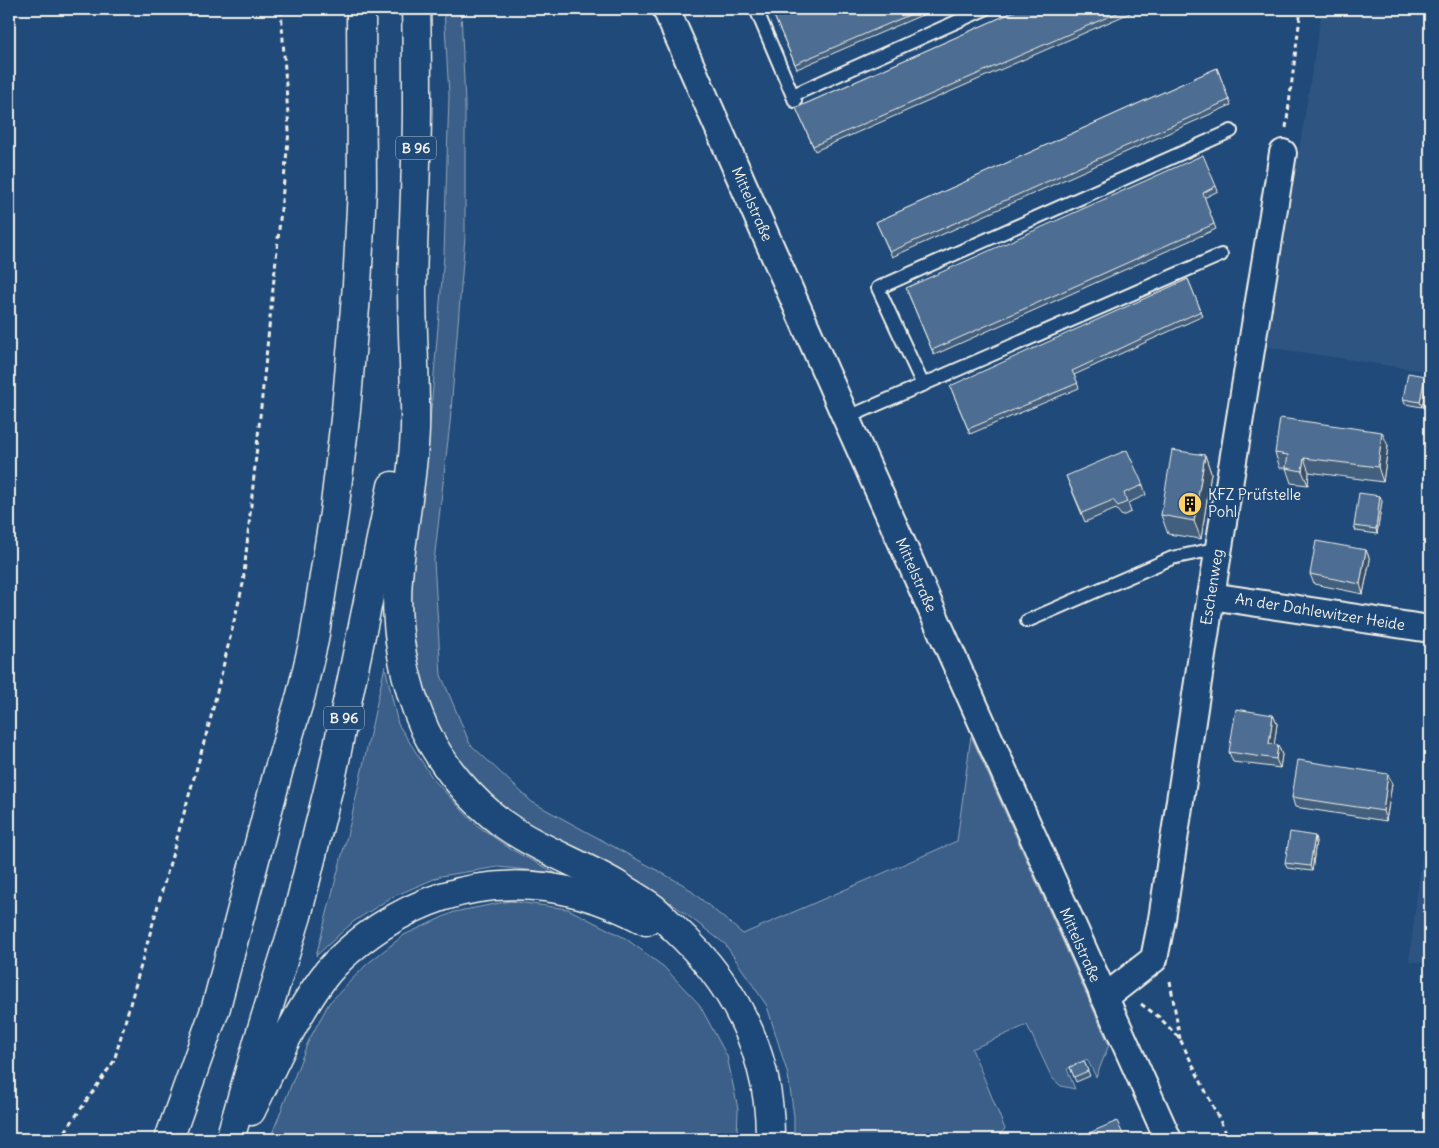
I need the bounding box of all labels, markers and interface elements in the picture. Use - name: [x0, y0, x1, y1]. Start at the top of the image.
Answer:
- road number: B 96: [396, 136, 436, 160]
- street label: Mittelstraße: [728, 164, 777, 244]
- place label: KFZ Prüfstelle Pohl: [1208, 485, 1301, 521]
- building icon: KFZ Prüfstelle Pohl: [1177, 491, 1203, 517]
- street label: Mittelstraße: [892, 535, 941, 615]
- street label: Eschenweg: [1196, 547, 1227, 626]
- street label: An der Dahlewitzer Heide: [1234, 589, 1406, 634]
- road number: B 96: [324, 706, 364, 730]
- street label: Mittelstraße: [1056, 905, 1105, 985]

